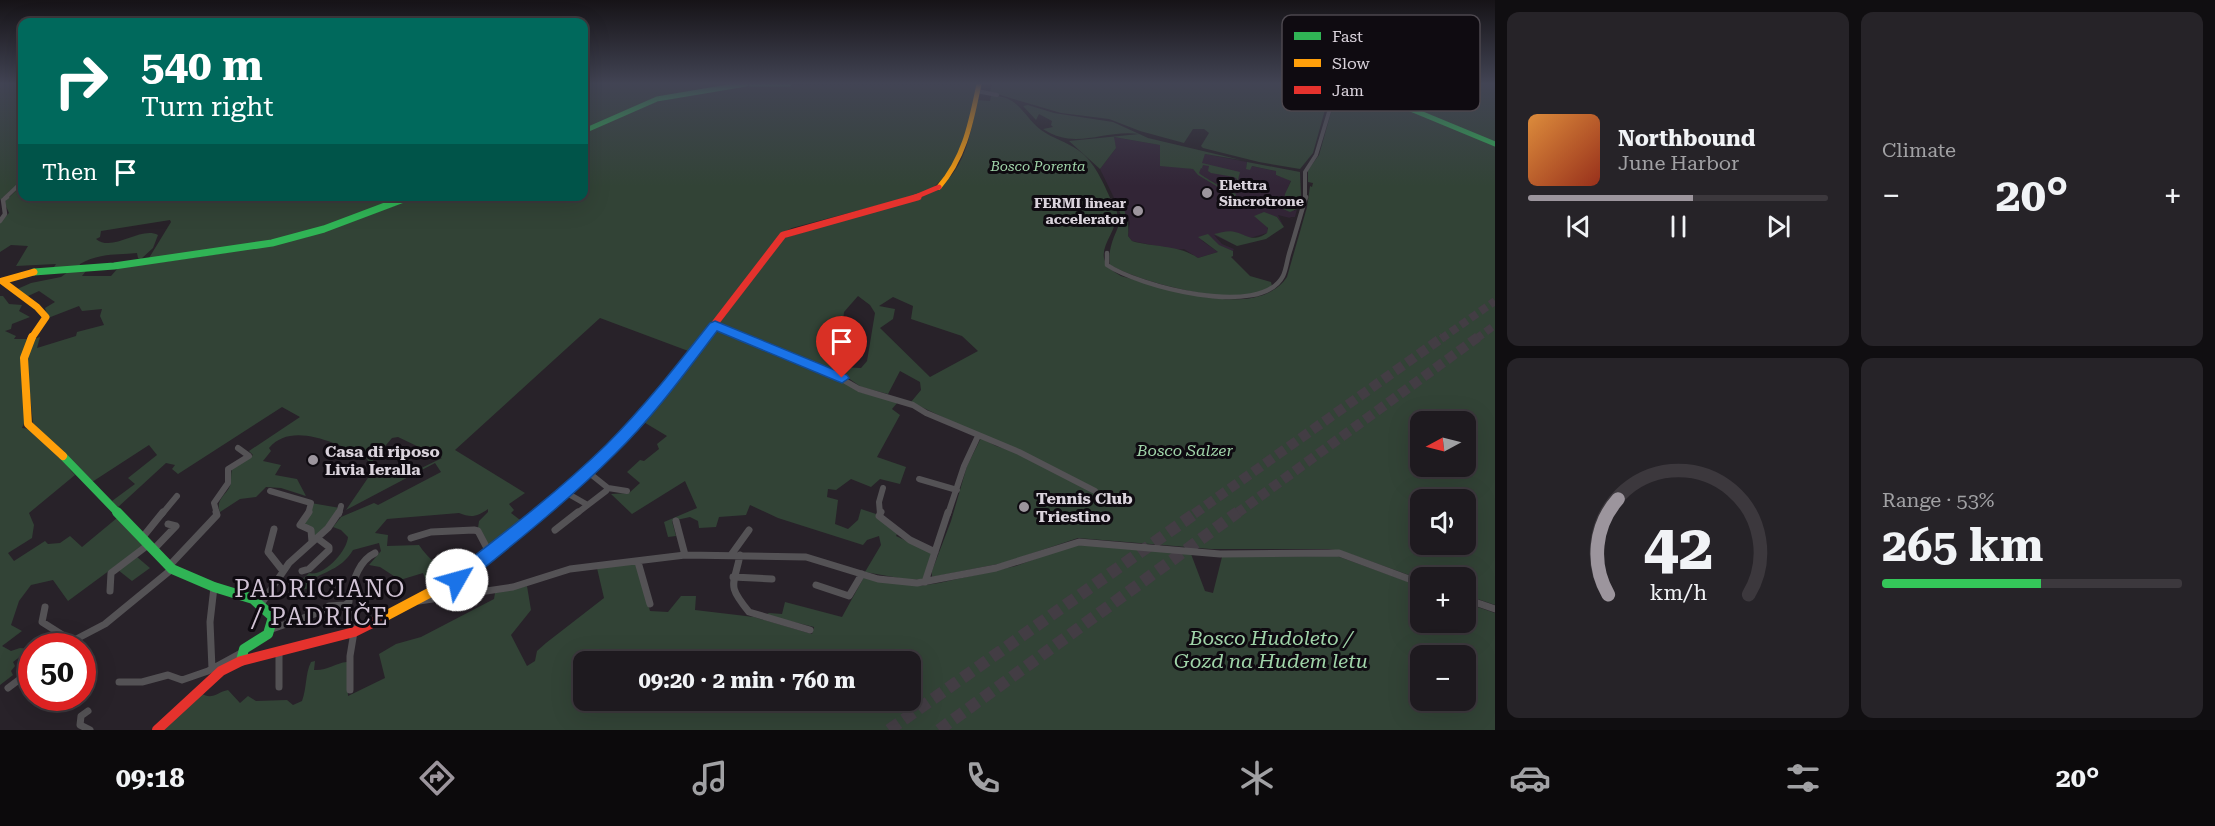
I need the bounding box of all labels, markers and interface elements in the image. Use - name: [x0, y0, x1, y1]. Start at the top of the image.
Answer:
- legend: [1282, 15, 1480, 111]
- text: Fast: [1332, 27, 1363, 46]
- text: 540 m: [141, 41, 263, 90]
- icon: right: [42, 42, 120, 120]
- text: Slow: [1332, 54, 1370, 73]
- text: Jam: [1332, 81, 1364, 100]
- text: Turn right: [141, 91, 274, 123]
- text: Northbound: [1618, 126, 1756, 151]
- text: Climate: [1882, 138, 1956, 162]
- text: June Harbor: [1618, 151, 1739, 175]
- icon: arrive: [109, 156, 142, 189]
- park label: Bosco Porenta: [989, 158, 1086, 174]
- text: Then: [42, 160, 97, 185]
- text: 20°: [1996, 169, 2068, 222]
- text: −: [1882, 176, 1900, 215]
- text: +: [2164, 176, 2182, 215]
- place label: Elettra Sincrotrone: [1219, 177, 1304, 209]
- marker: Elettra Sincrotrone: [1200, 186, 1214, 200]
- place label: FERMI linear accelerator: [1034, 195, 1127, 227]
- marker: FERMI linear accelerator: [1131, 204, 1145, 218]
- icon: previous: [1562, 210, 1595, 243]
- icon: pause: [1662, 210, 1695, 243]
- icon: next: [1762, 210, 1795, 243]
- pin: [816, 316, 867, 378]
- icon: arrive: [825, 325, 858, 358]
- north arrow: [1410, 411, 1476, 477]
- map controls: [1410, 411, 1476, 711]
- park label: Bosco Salzer: [1136, 441, 1233, 460]
- place label: Casa di riposo Livia Ieralla: [325, 442, 440, 479]
- marker: Casa di riposo Livia Ieralla: [306, 453, 320, 467]
- text: Range · 53%: [1882, 488, 1994, 512]
- place label: Tennis Club Triestino: [1036, 489, 1133, 526]
- button: sound: [1410, 489, 1476, 555]
- marker: Tennis Club Triestino: [1017, 500, 1031, 514]
- text: 42: [1643, 511, 1713, 584]
- text: 265 km: [1882, 519, 2043, 572]
- position arrow: [425, 548, 489, 612]
- button: +: [1410, 567, 1476, 633]
- district label: PADRICIANO / PADRIČE: [234, 575, 406, 631]
- text: km/h: [1649, 580, 1707, 605]
- park label: Bosco Hudoleto / Gozd na Hudem letu: [1174, 626, 1368, 673]
- speed limit sign: 50: [18, 633, 96, 711]
- button: −: [1410, 645, 1476, 711]
- text: 09:20 · 2 min · 760 m: [638, 668, 856, 693]
- icon: directions: [416, 757, 458, 799]
- icon: music: [689, 757, 731, 799]
- icon: phone: [962, 757, 1004, 799]
- icon: climate: [1236, 757, 1278, 799]
- icon: car: [1509, 757, 1551, 799]
- icon: filters: [1782, 757, 1824, 799]
- text: 09:18: [116, 762, 185, 794]
- text: 20°: [2056, 762, 2099, 794]

